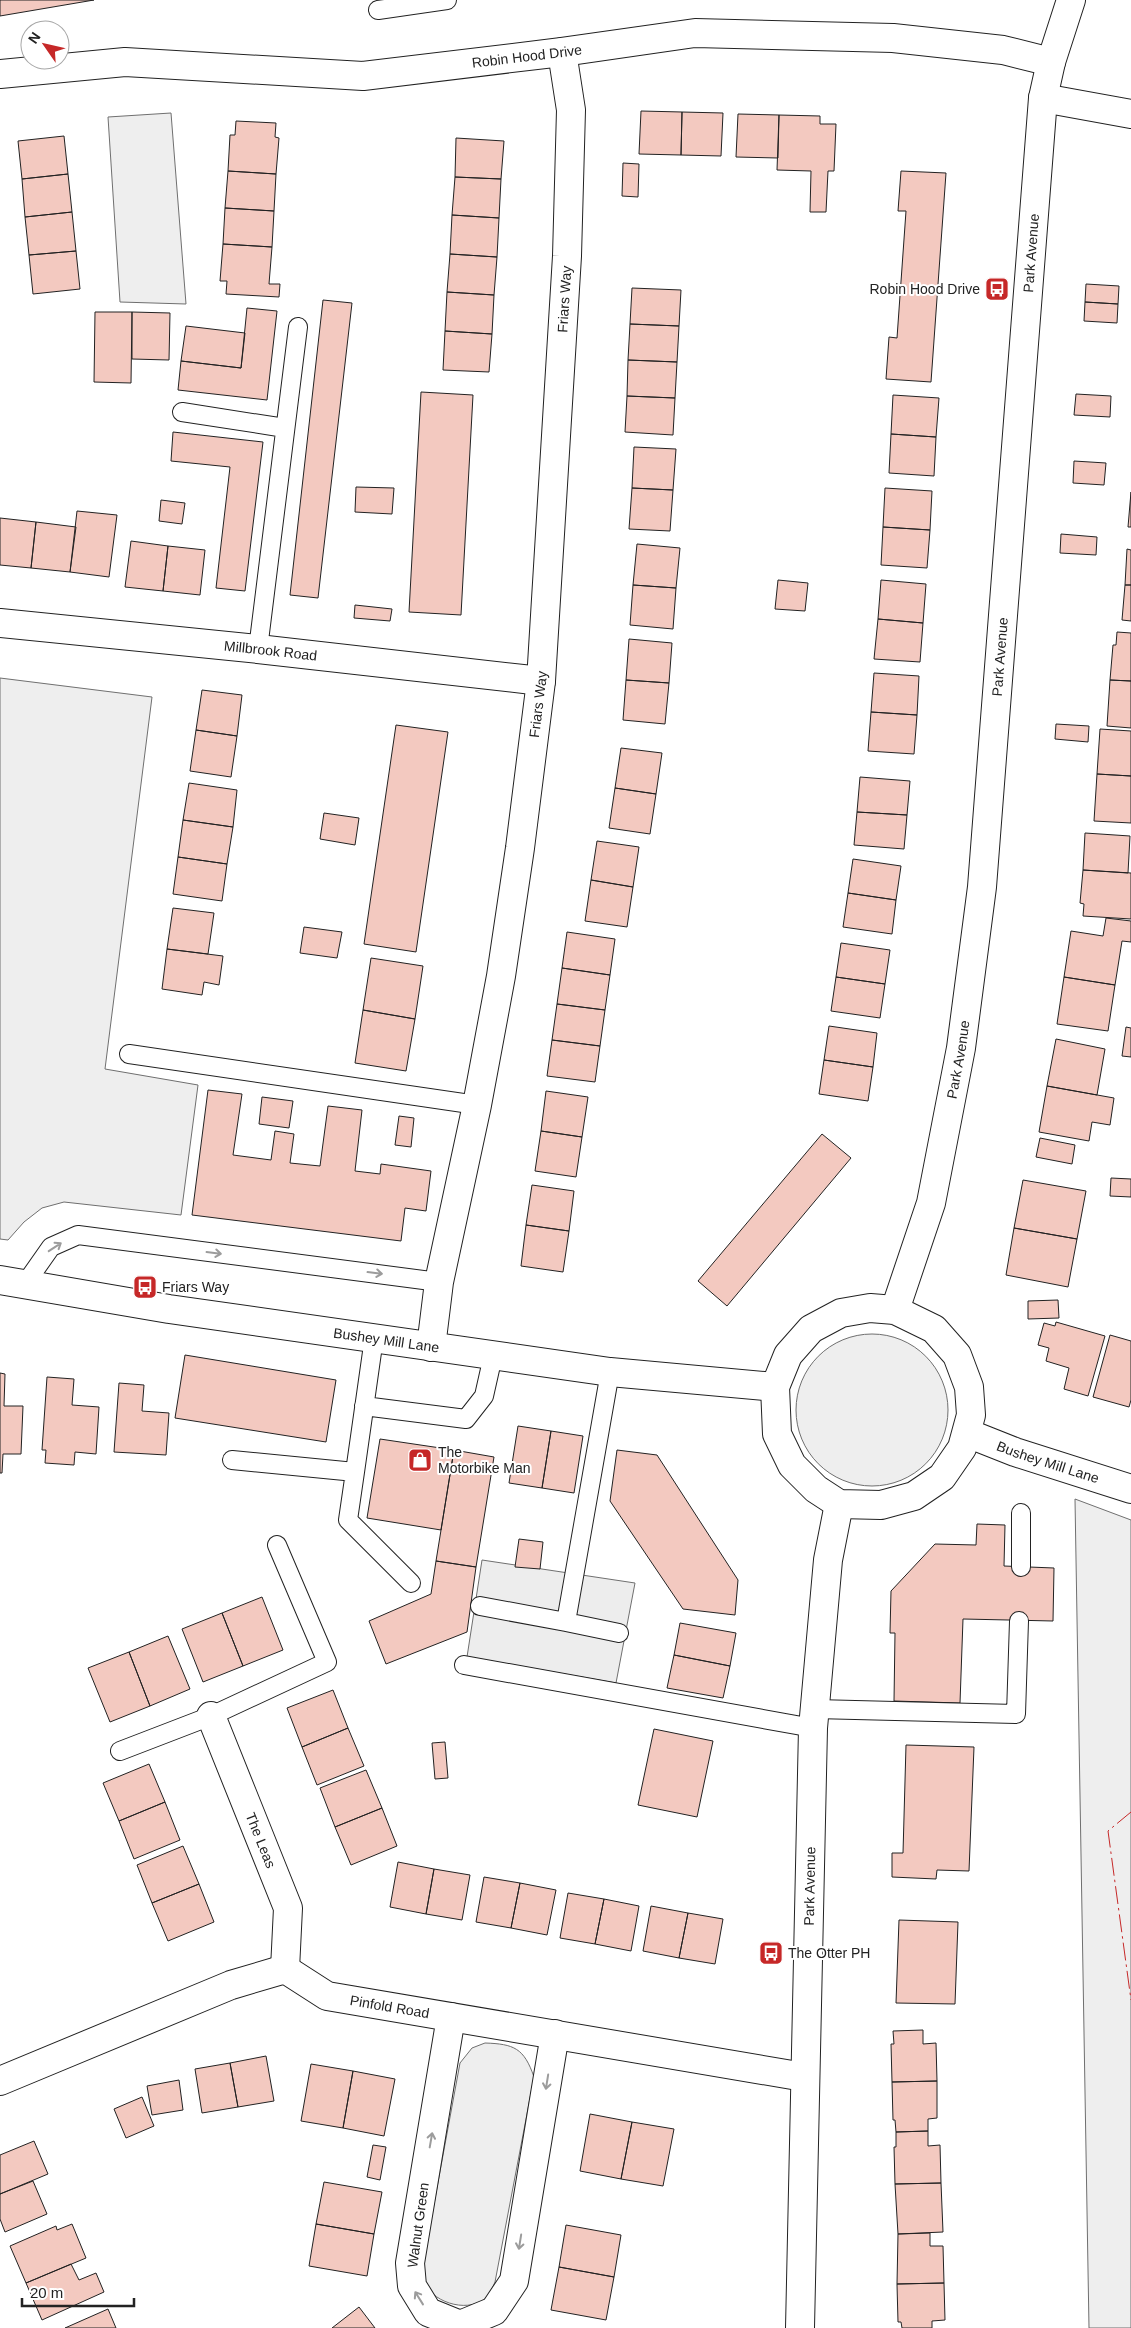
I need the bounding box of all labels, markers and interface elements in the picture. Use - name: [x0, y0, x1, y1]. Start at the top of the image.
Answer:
- north arrow: [20, 20, 70, 70]
- text: N: [25, 29, 44, 46]
- street label: Robin Hood Drive: [471, 41, 583, 71]
- street label: Park Avenue: [1020, 213, 1042, 293]
- street label: Friars Way: [554, 265, 574, 333]
- bus stop icon: Robin Hood Drive: [984, 276, 1010, 302]
- place label: Robin Hood Drive: [870, 281, 980, 297]
- street label: Park Avenue: [989, 617, 1011, 697]
- street label: Millbrook Road: [223, 638, 318, 664]
- street label: Friars Way: [526, 670, 550, 739]
- street label: Park Avenue: [943, 1019, 973, 1100]
- one-way arrow: [48, 1241, 62, 1252]
- one-way arrow: [205, 1248, 221, 1258]
- one-way arrow: [366, 1269, 382, 1279]
- bus stop icon: Friars Way: [132, 1274, 158, 1300]
- place label: Friars Way: [162, 1279, 229, 1295]
- street label: Bushey Mill Lane: [332, 1325, 440, 1356]
- street label: Bushey Mill Lane: [994, 1438, 1101, 1486]
- place label: The Motorbike Man: [438, 1444, 531, 1476]
- shop icon: The Motorbike Man: [407, 1447, 433, 1473]
- street label: The Leas: [243, 1810, 279, 1870]
- street label: Park Avenue: [801, 1846, 818, 1926]
- bus stop icon: The Otter PH: [758, 1940, 784, 1966]
- place label: The Otter PH: [788, 1945, 870, 1961]
- street label: Pinfold Road: [349, 1992, 431, 2021]
- one-way arrow: [541, 2073, 551, 2089]
- one-way arrow: [426, 2132, 436, 2148]
- street label: Walnut Green: [404, 2181, 432, 2269]
- one-way arrow: [515, 2234, 525, 2250]
- scale bar: [22, 2276, 135, 2308]
- text: 20 m: [30, 2284, 63, 2301]
- one-way arrow: [414, 2292, 424, 2306]

